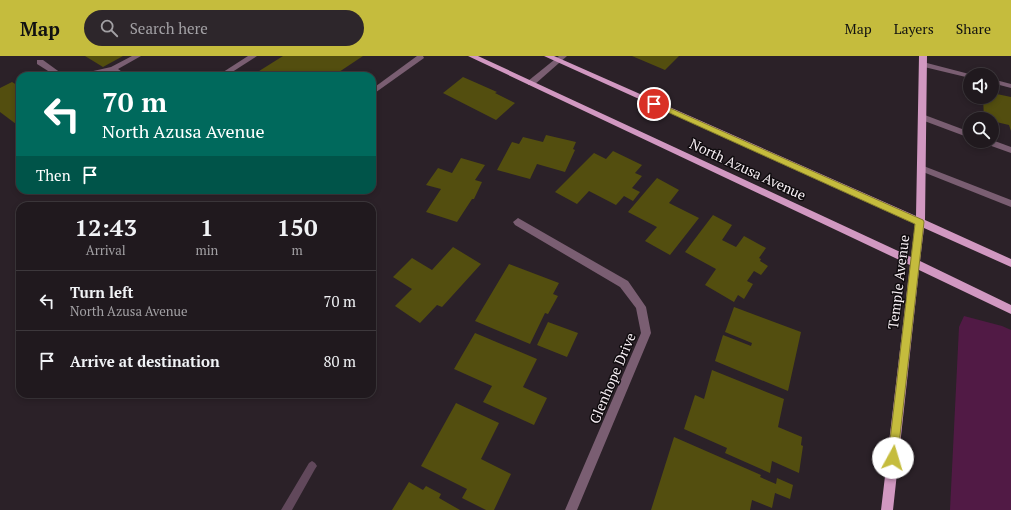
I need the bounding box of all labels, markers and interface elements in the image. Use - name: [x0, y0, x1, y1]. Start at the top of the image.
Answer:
- search box: [84, 10, 364, 46]
- text: Map: [20, 16, 60, 41]
- icon: search: [98, 17, 120, 39]
- text: Search here: [130, 18, 208, 38]
- text: Map: [845, 19, 872, 38]
- text: Layers: [894, 19, 934, 38]
- text: Share: [956, 19, 991, 38]
- map controls: [963, 68, 999, 148]
- button: sound: [963, 68, 999, 104]
- text: 70 m: [102, 83, 167, 120]
- pin: [637, 87, 671, 121]
- icon: left: [36, 88, 88, 140]
- icon: arrive: [643, 93, 665, 115]
- button: search: [963, 112, 999, 148]
- text: North Azusa Avenue: [102, 119, 265, 143]
- street label: North Azusa Avenue: [687, 134, 809, 204]
- icon: arrive: [79, 164, 101, 186]
- text: Then: [36, 165, 71, 185]
- text: 12:43: [74, 211, 137, 243]
- text: 1: [200, 211, 214, 243]
- text: 150: [277, 211, 317, 243]
- street label: Temple Avenue: [883, 234, 913, 330]
- text: Arrival: [86, 241, 126, 259]
- text: min: [195, 241, 218, 259]
- text: m: [292, 241, 303, 259]
- text: Turn left: [70, 282, 134, 302]
- icon: left: [36, 290, 58, 312]
- text: 70 m: [323, 291, 356, 311]
- text: North Azusa Avenue: [70, 302, 187, 320]
- street label: Glenhope Drive: [584, 330, 640, 426]
- icon: arrive: [36, 350, 58, 372]
- text: Arrive at destination: [70, 351, 220, 371]
- text: 80 m: [323, 351, 356, 371]
- position arrow: [872, 437, 914, 479]

